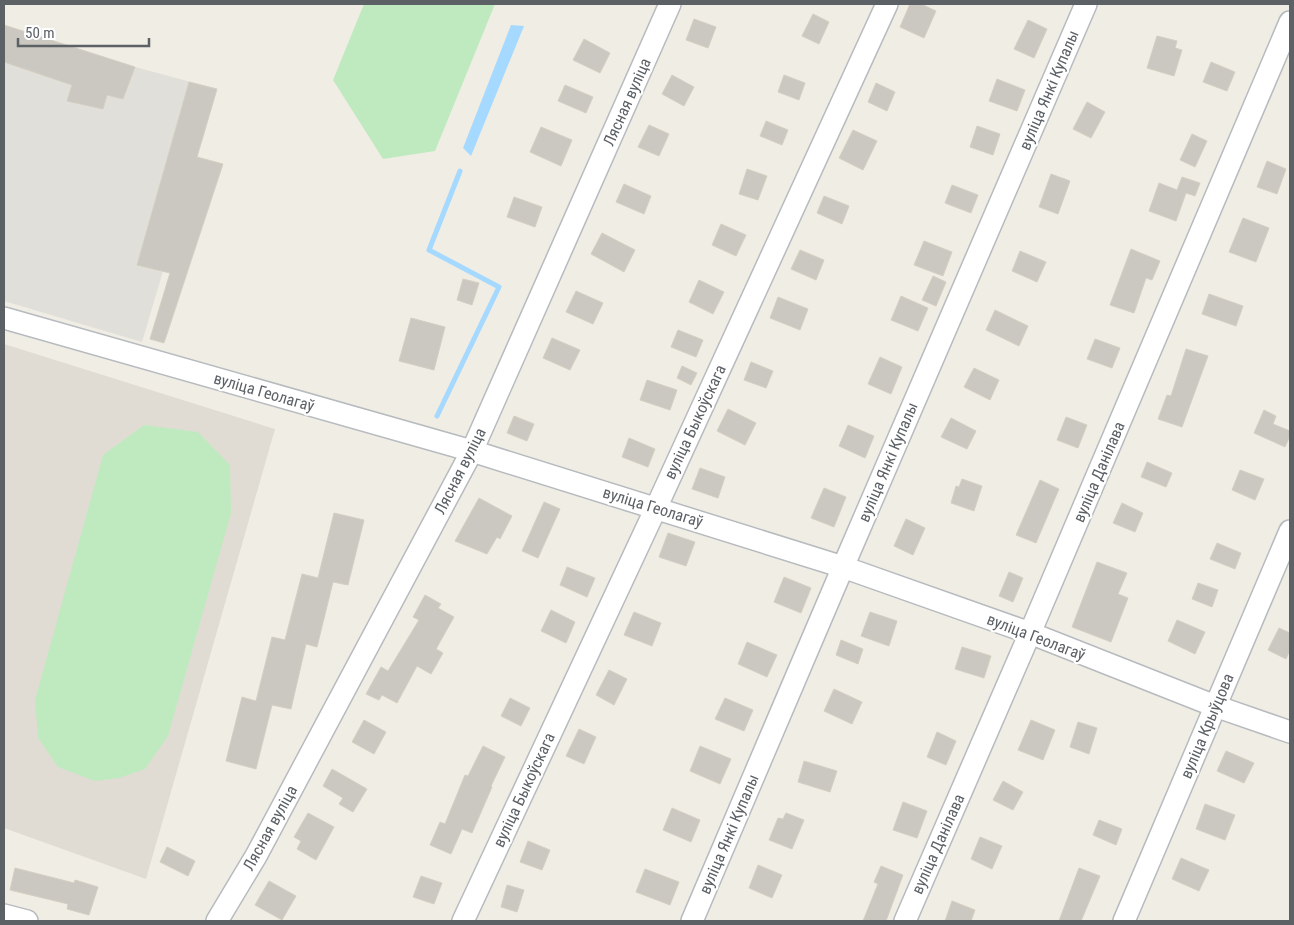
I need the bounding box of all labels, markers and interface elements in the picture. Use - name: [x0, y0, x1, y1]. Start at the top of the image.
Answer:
- scale bar: [18, 15, 149, 47]
- text: 50 m: [25, 24, 55, 42]
- street label: вуліца Янкі Купалы: [1015, 27, 1083, 153]
- street label: Лясная вуліца: [599, 55, 655, 149]
- street label: вуліца Быкоўскага: [660, 362, 730, 482]
- street label: вуліца Геолагаў: [212, 369, 317, 416]
- street label: вуліца Янкі Купалы: [854, 399, 922, 525]
- street label: вуліца Данілава: [1069, 419, 1129, 525]
- street label: Лясная вуліца: [430, 425, 490, 517]
- street label: вуліца Геолагаў: [601, 483, 706, 531]
- street label: вуліца Геолагаў: [984, 610, 1088, 665]
- street label: вуліца Крыўцова: [1176, 671, 1238, 781]
- street label: вуліца Быкоўскага: [489, 730, 559, 850]
- street label: вуліца Янкі Купалы: [695, 771, 763, 897]
- street label: Лясная вуліца: [239, 782, 301, 874]
- street label: вуліца Данілава: [907, 791, 969, 897]

